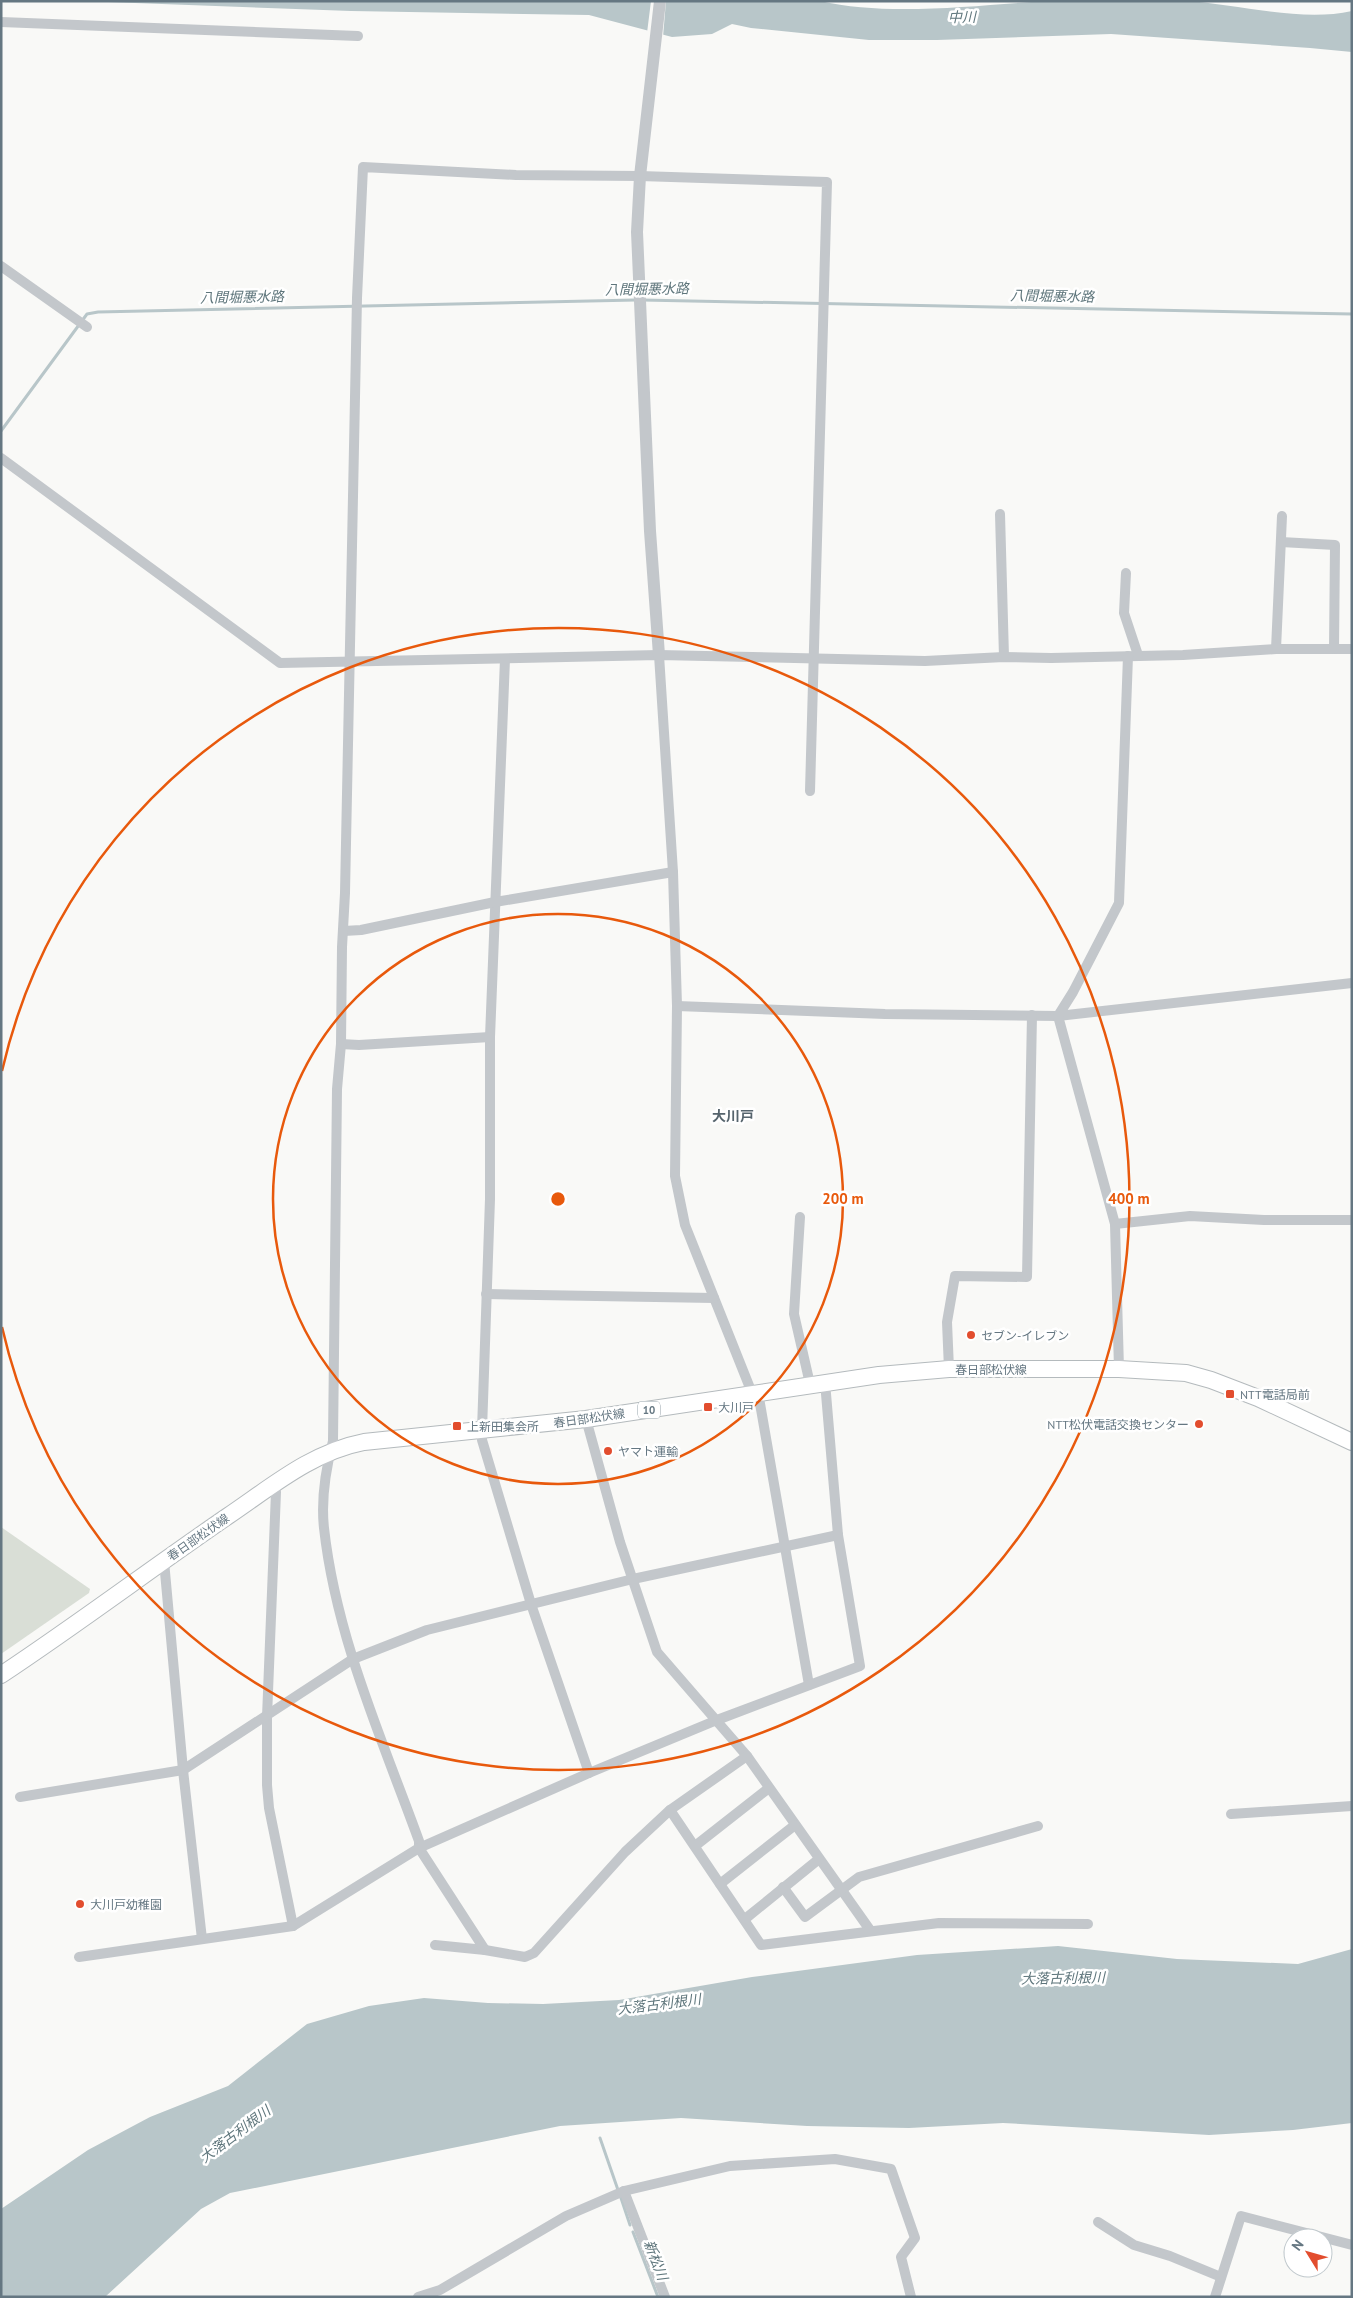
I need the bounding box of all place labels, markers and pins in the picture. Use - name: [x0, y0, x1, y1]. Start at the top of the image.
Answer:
- centre of rings: [549, 1190, 567, 1208]
- place label: セブン-イレブン: [981, 1328, 1069, 1343]
- marker: セブン-イレブン: [965, 1329, 977, 1341]
- place label: NTT電話局前: [1240, 1387, 1310, 1402]
- marker: NTT電話局前: [1224, 1388, 1236, 1400]
- place label: 大川戸: [718, 1400, 754, 1415]
- marker: 大川戸: [702, 1401, 714, 1413]
- place label: NTT松伏電話交換センター: [1047, 1417, 1189, 1432]
- marker: NTT松伏電話交換センター: [1193, 1418, 1205, 1430]
- place label: 上新田集会所: [467, 1419, 539, 1434]
- marker: 上新田集会所: [451, 1420, 463, 1432]
- place label: ヤマト運輸: [618, 1444, 678, 1459]
- marker: ヤマト運輸: [602, 1445, 614, 1457]
- place label: 大川戸幼稚園: [90, 1897, 162, 1912]
- marker: 大川戸幼稚園: [74, 1898, 86, 1910]

